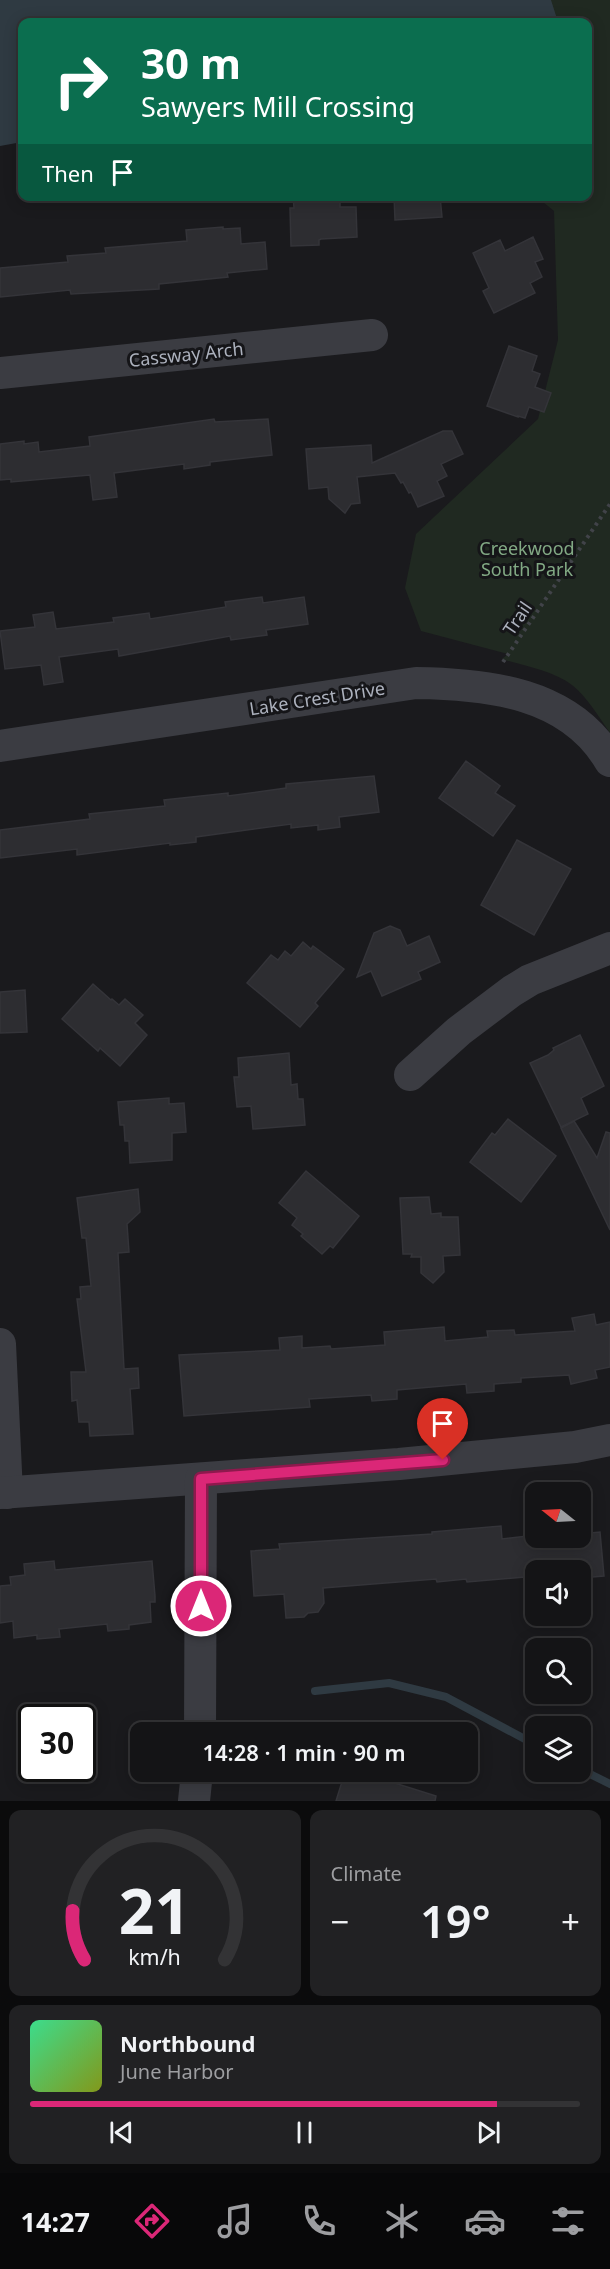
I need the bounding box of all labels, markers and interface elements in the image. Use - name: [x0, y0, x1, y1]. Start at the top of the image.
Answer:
- text: 30 m: [141, 34, 241, 91]
- icon: right: [42, 42, 120, 120]
- text: Sawyers Mill Crossing: [141, 88, 415, 125]
- icon: arrive: [106, 156, 139, 189]
- text: Then: [42, 158, 94, 188]
- street label: Cassway Arch: [127, 336, 245, 372]
- park label: Creekwood South Park: [479, 536, 575, 581]
- street label: Trail: [497, 597, 537, 639]
- street label: Lake Crest Drive: [248, 675, 386, 721]
- pin: [417, 1398, 468, 1460]
- icon: arrive: [426, 1407, 459, 1440]
- north arrow: [525, 1482, 591, 1548]
- map controls: [525, 1482, 591, 1782]
- button: sound: [525, 1560, 591, 1626]
- position arrow: [169, 1574, 233, 1638]
- button: search: [525, 1638, 591, 1704]
- speed limit sign: 30: [18, 1704, 96, 1782]
- button: layers: [525, 1716, 591, 1782]
- text: 14:28 · 1 min · 90 m: [202, 1737, 406, 1767]
- text: Climate: [331, 1860, 402, 1887]
- text: 21: [119, 1867, 190, 1952]
- text: 19°: [420, 1890, 491, 1951]
- text: −: [331, 1899, 349, 1944]
- text: +: [561, 1899, 580, 1944]
- text: km/h: [128, 1942, 181, 1971]
- text: Northbound: [120, 2028, 255, 2058]
- text: June Harbor: [120, 2058, 234, 2085]
- icon: previous: [105, 2116, 138, 2149]
- icon: pause: [288, 2116, 321, 2149]
- icon: next: [472, 2116, 505, 2149]
- icon: directions: [131, 2200, 173, 2242]
- icon: music: [214, 2200, 256, 2242]
- icon: phone: [298, 2200, 340, 2242]
- icon: climate: [381, 2200, 423, 2242]
- icon: car: [464, 2200, 506, 2242]
- icon: filters: [547, 2200, 589, 2242]
- text: 14:27: [21, 2203, 90, 2240]

